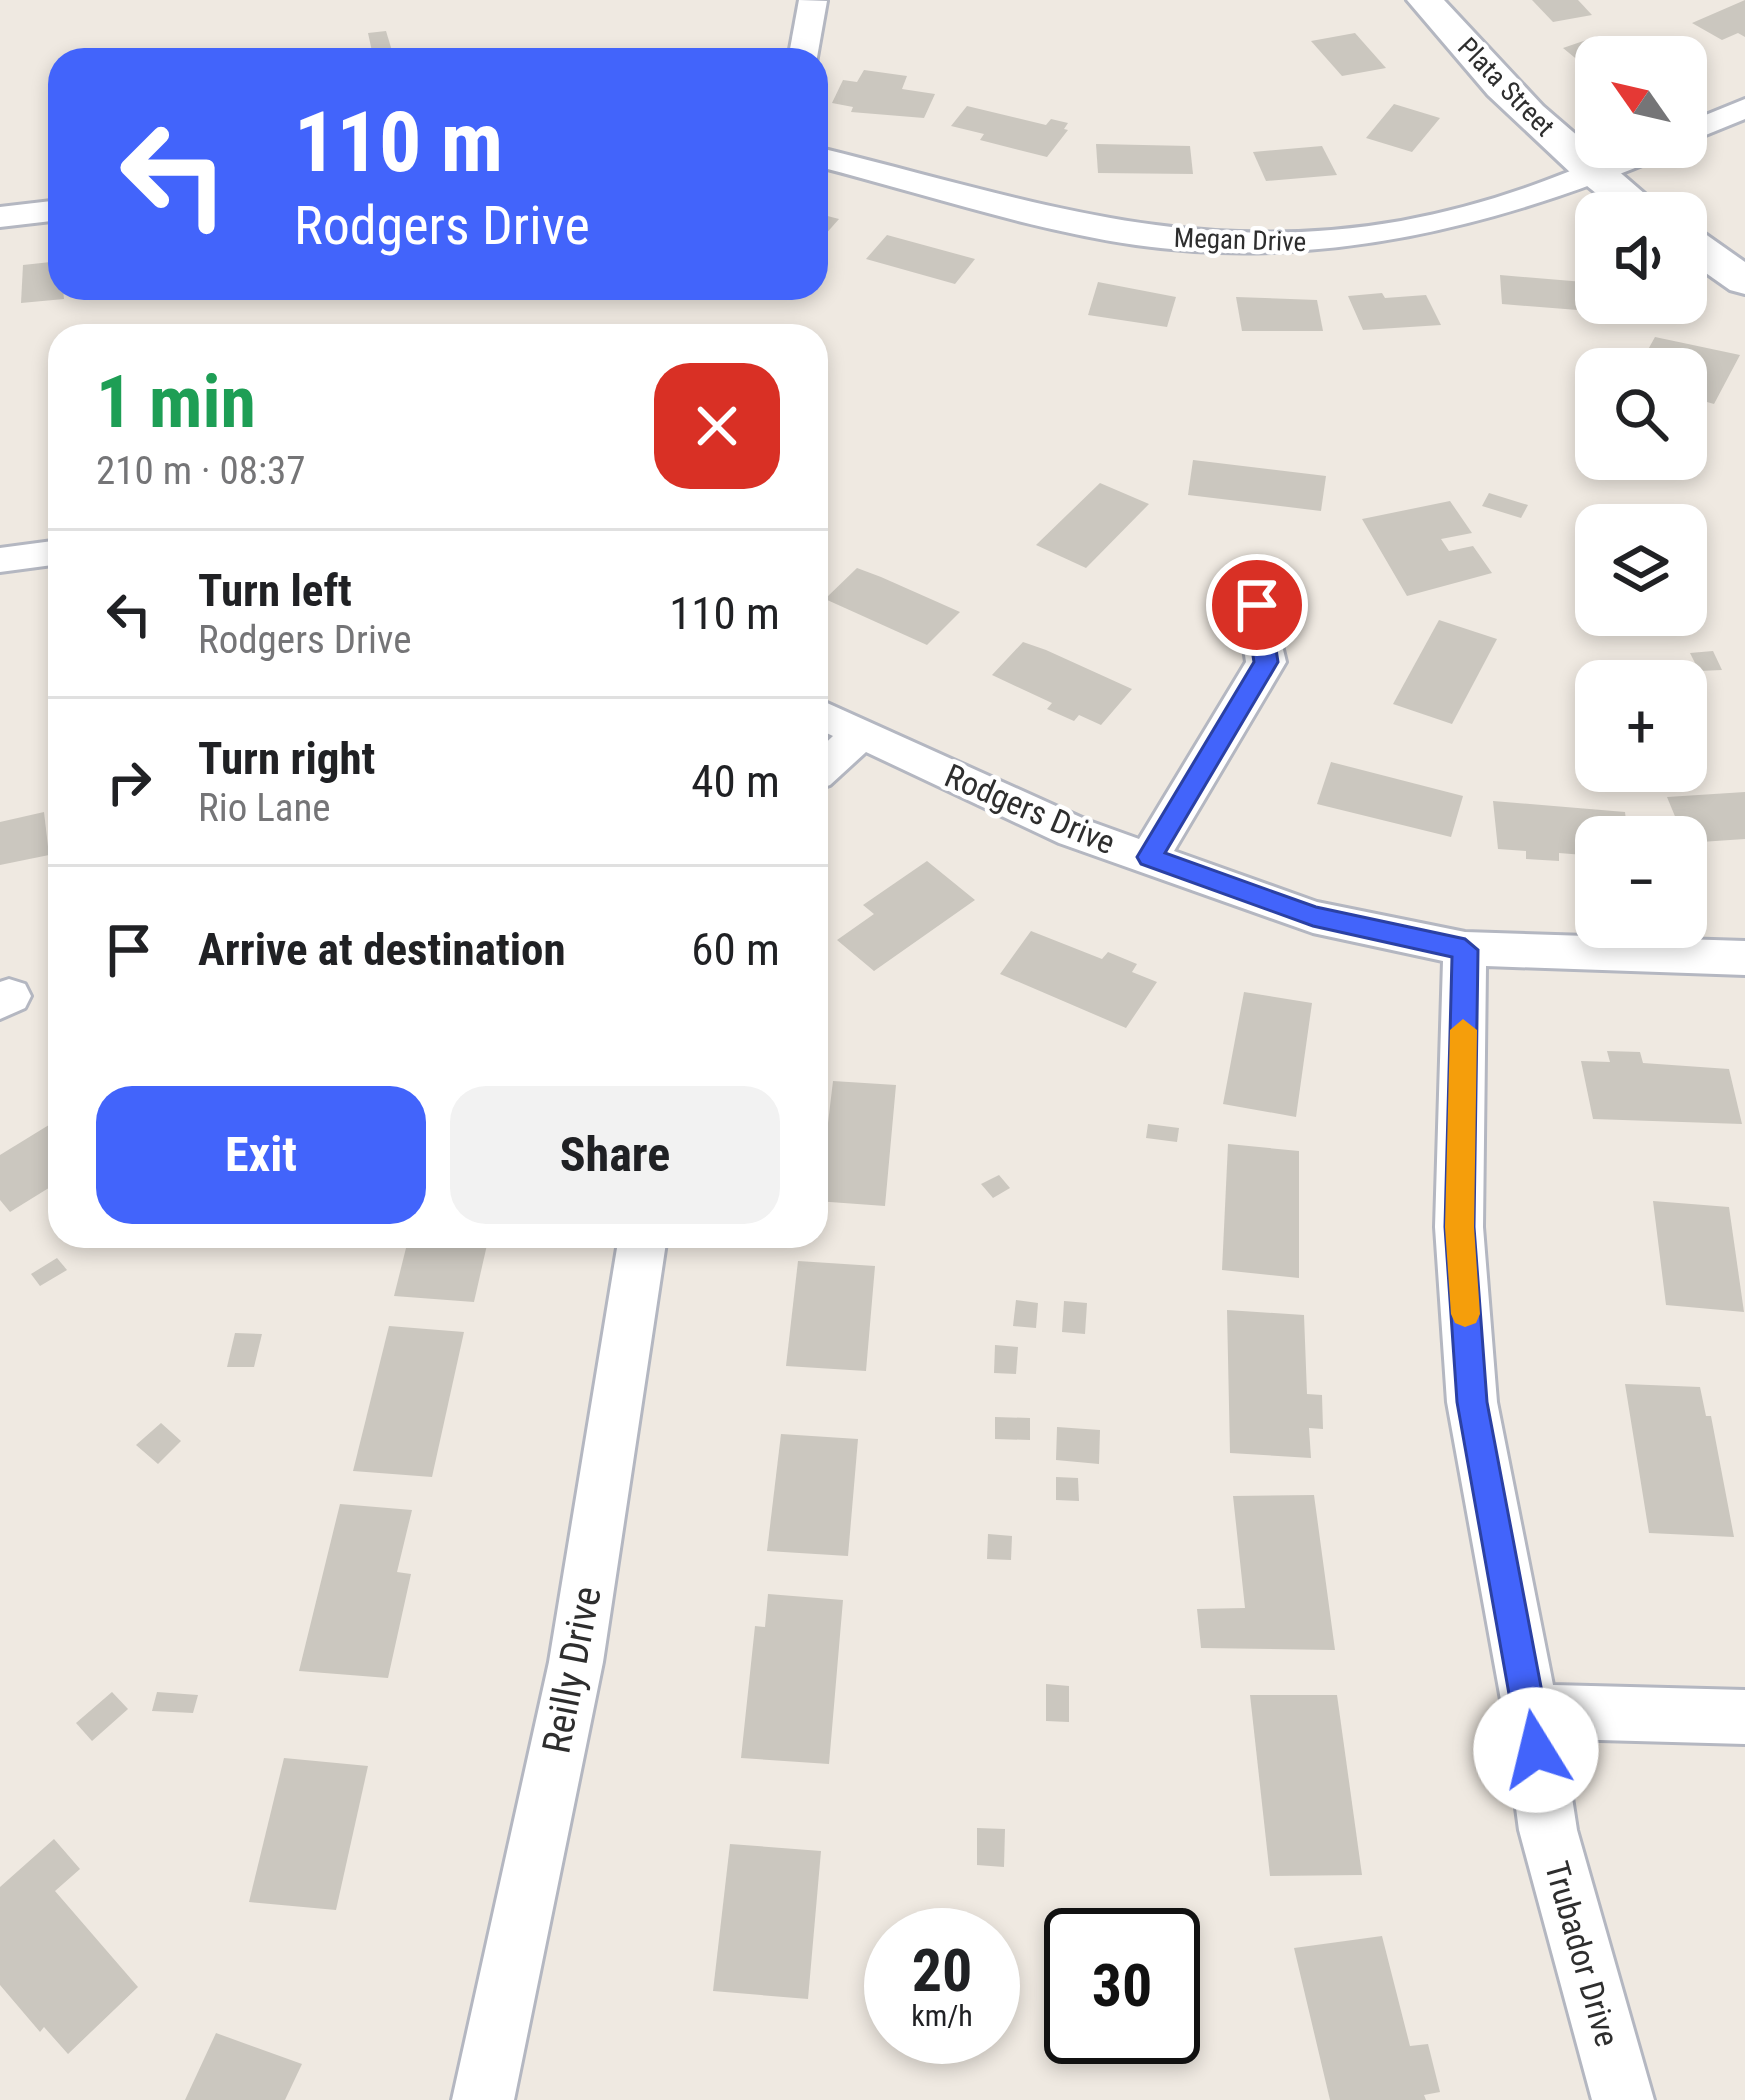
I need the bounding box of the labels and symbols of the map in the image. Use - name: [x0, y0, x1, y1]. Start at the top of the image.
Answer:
- street label: Plata Street: [1451, 31, 1561, 143]
- north arrow: [1575, 36, 1707, 168]
- street label: Megan Drive: [1173, 222, 1307, 258]
- pin: [1206, 554, 1308, 656]
- street label: Rodgers Drive: [939, 756, 1121, 862]
- street label: Reilly Drive: [533, 1583, 611, 1757]
- position arrow: [1473, 1687, 1599, 1813]
- street label: Trubador Drive: [1537, 1857, 1627, 2051]
- speed limit sign: 30: [1044, 1908, 1200, 2064]

